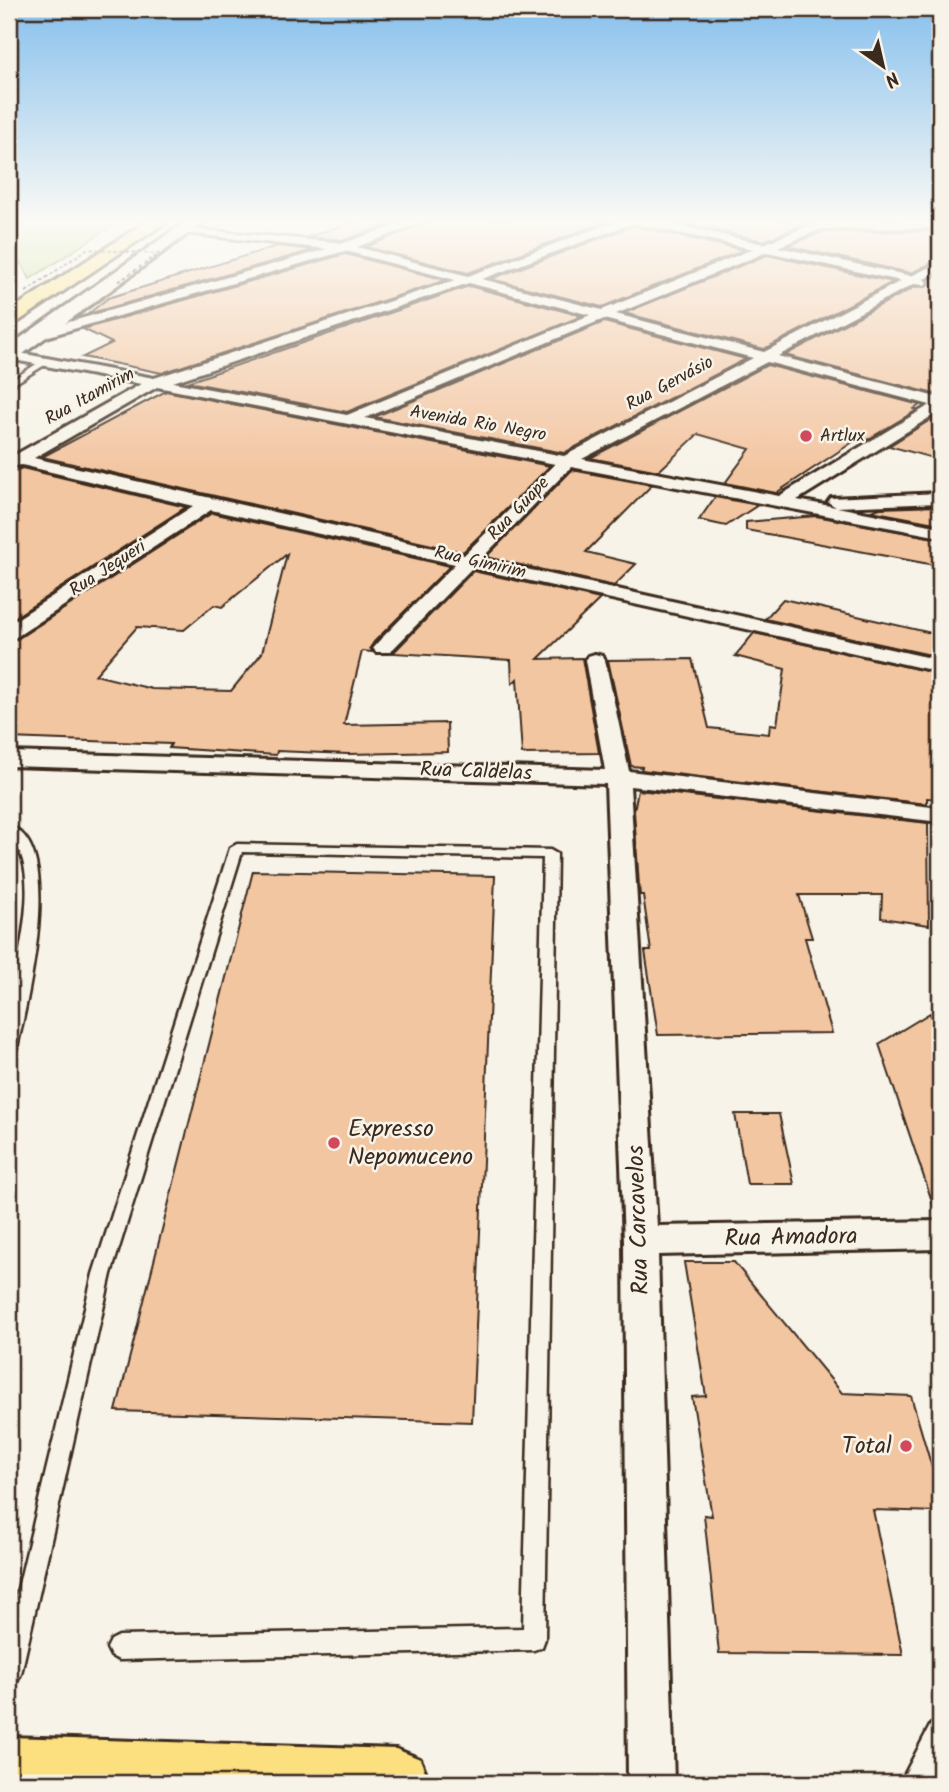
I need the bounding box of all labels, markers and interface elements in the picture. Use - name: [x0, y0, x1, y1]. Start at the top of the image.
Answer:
- north arrow: [848, 32, 918, 102]
- text: N: [878, 63, 905, 94]
- street label: Rua Gervásio: [621, 349, 719, 419]
- street label: Rua Itamirim: [40, 360, 140, 434]
- street label: Avenida Rio Negro: [407, 398, 549, 450]
- place label: Artlux: [820, 422, 865, 451]
- marker: Artlux: [798, 428, 814, 444]
- street label: Rua Guape: [481, 470, 557, 548]
- street label: Rua Jequeri: [64, 533, 153, 605]
- street label: Rua Gimirim: [431, 538, 529, 588]
- street label: Rua Caldelas: [419, 754, 533, 790]
- place label: Expresso Nepomuceno: [348, 1110, 473, 1177]
- marker: Expresso Nepomuceno: [326, 1135, 342, 1151]
- street label: Rua Carcavelos: [617, 1144, 661, 1296]
- street label: Rua Amadora: [724, 1217, 858, 1259]
- place label: Total: [842, 1427, 892, 1466]
- marker: Total: [898, 1438, 914, 1454]

